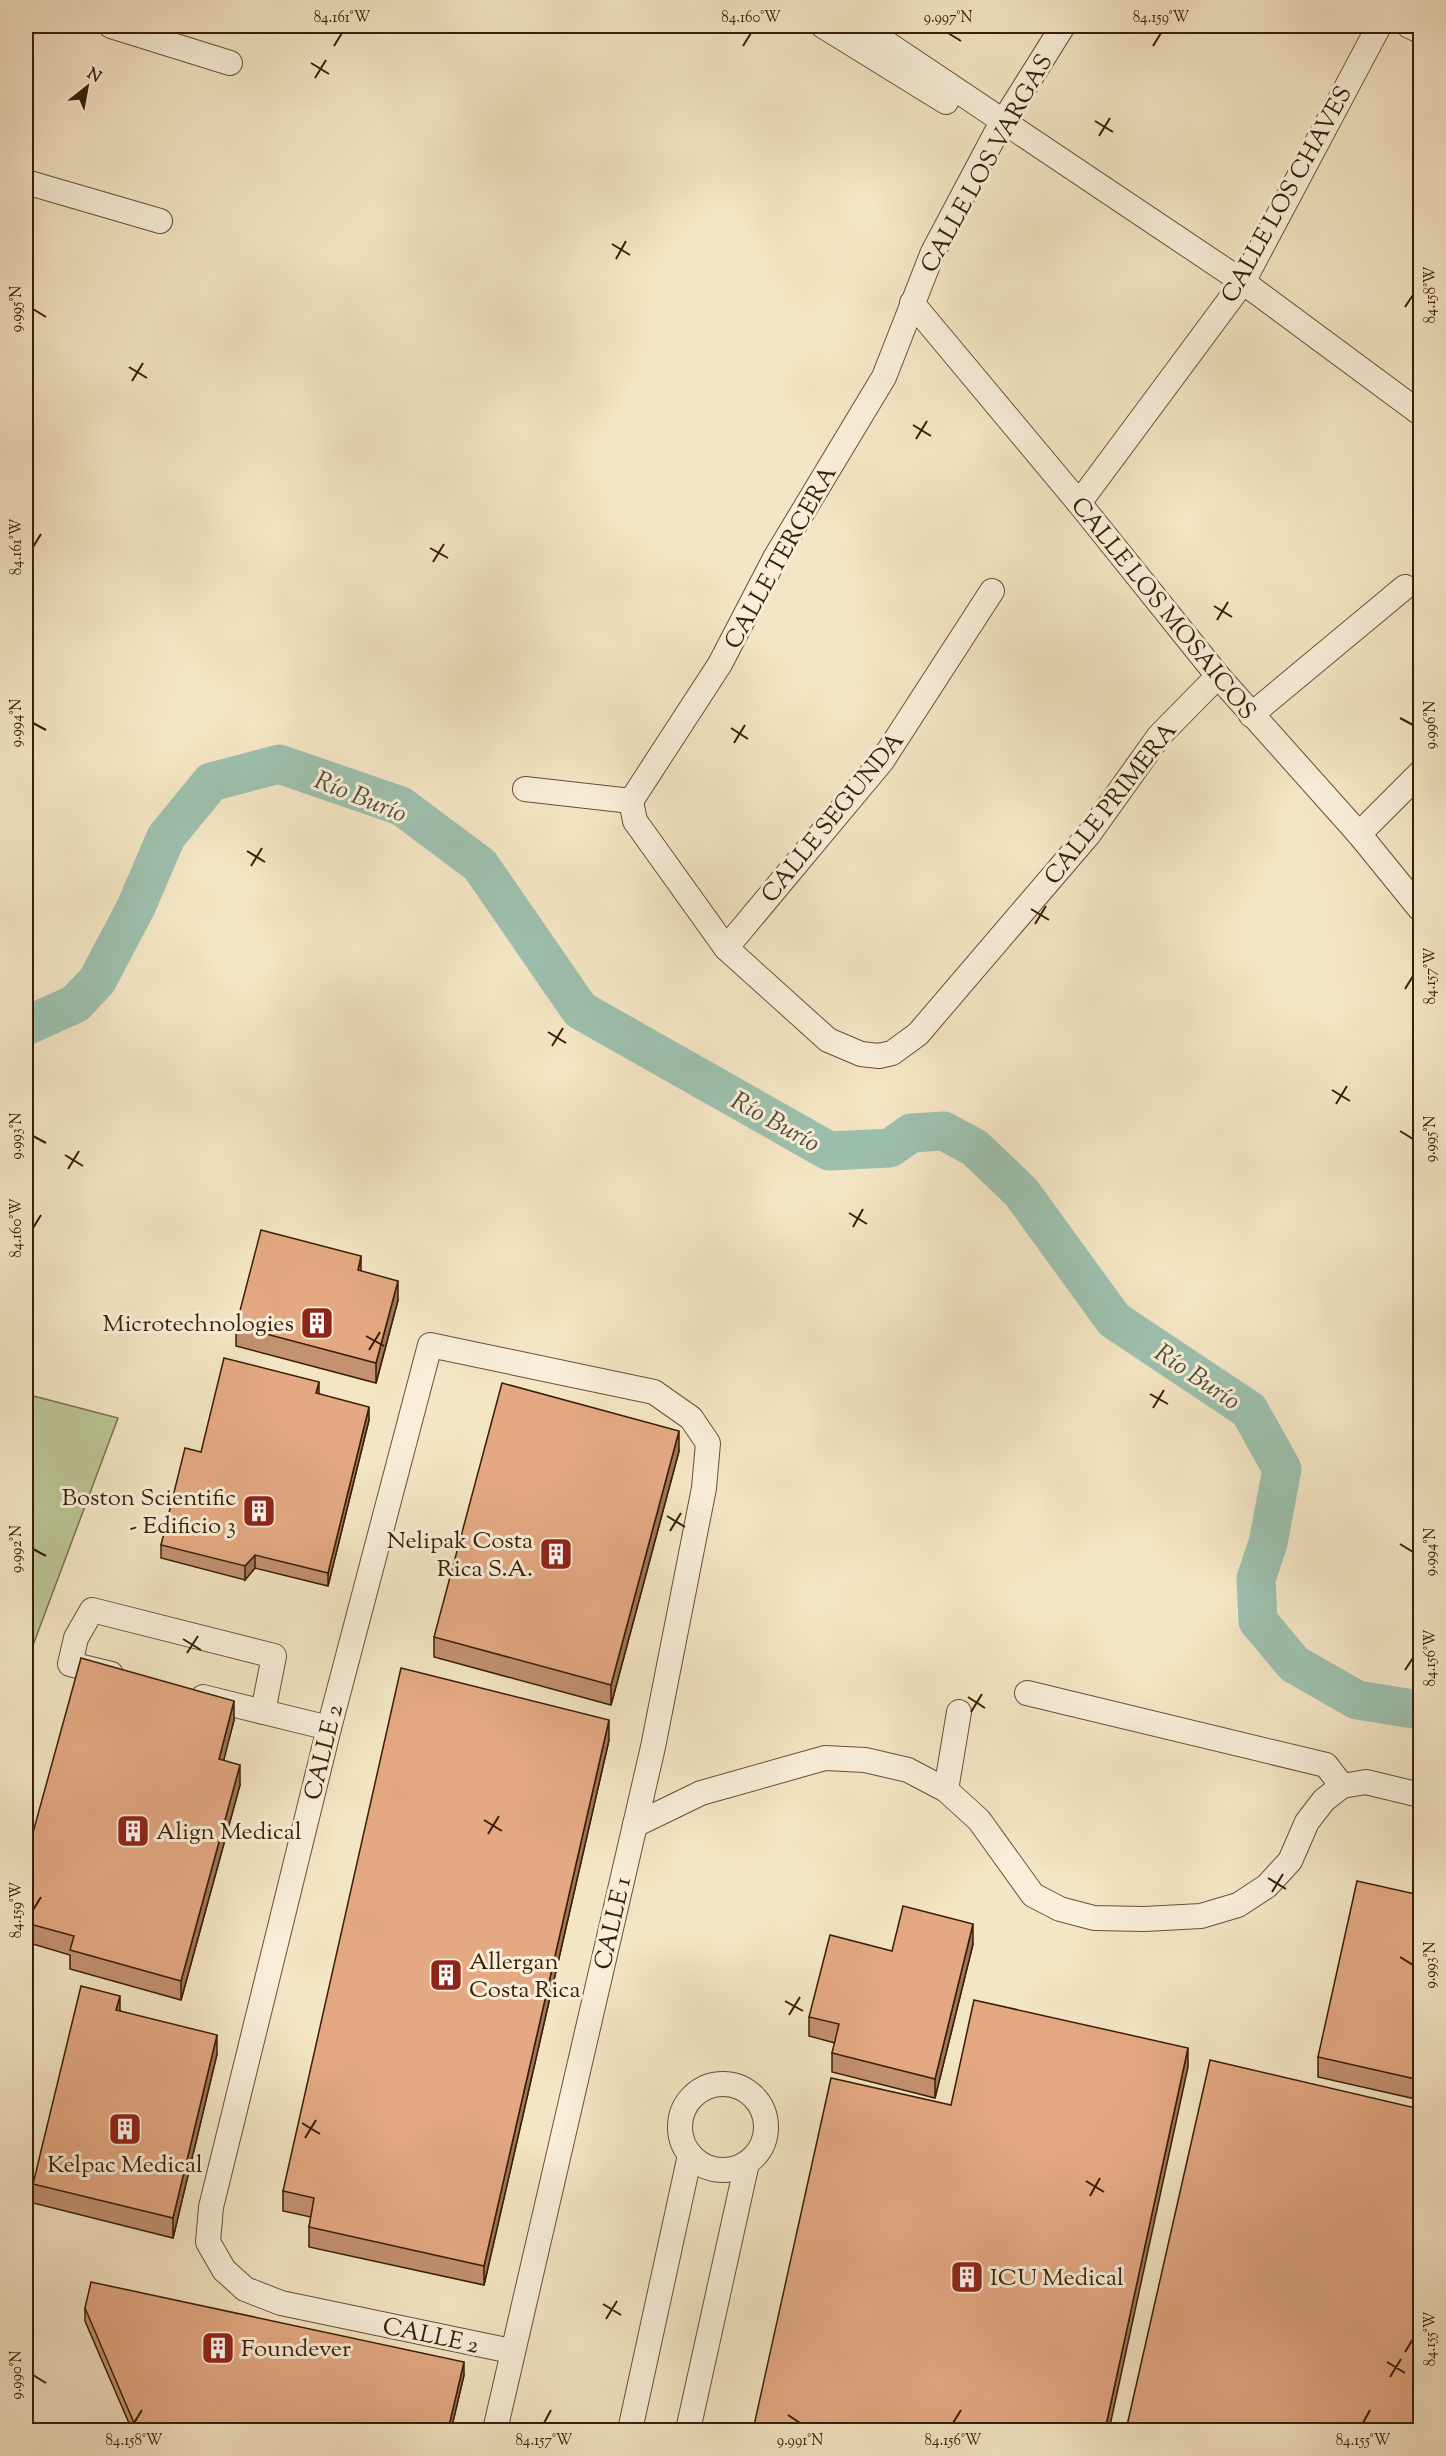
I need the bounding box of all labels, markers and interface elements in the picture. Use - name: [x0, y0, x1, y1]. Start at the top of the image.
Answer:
- text: 84.161°W: [314, 8, 371, 29]
- text: 84.160°W: [721, 8, 781, 29]
- text: 9.997°N: [924, 8, 972, 29]
- text: 84.159°W: [1133, 8, 1190, 29]
- street label: CALLE LOS VARGAS: [913, 48, 1062, 280]
- north arrow: [57, 57, 117, 117]
- text: N: [82, 63, 105, 90]
- street label: CALLE LOS CHAVES: [1214, 80, 1362, 310]
- text: 84.158°W: [1421, 266, 1442, 323]
- text: 9.995°N: [7, 286, 28, 332]
- street label: CALLE TERCERA: [717, 460, 847, 656]
- street label: CALLE LOS MOSAICOS: [1062, 491, 1263, 728]
- text: 84.161°W: [7, 518, 28, 575]
- text: 9.994°N: [7, 699, 28, 747]
- text: 9.996°N: [1421, 701, 1442, 749]
- street label: CALLE PRIMERA: [1037, 715, 1186, 893]
- street label: CALLE SEGUNDA: [754, 725, 913, 911]
- water label: Río Burío: [308, 763, 412, 834]
- text: 84.157°W: [1421, 947, 1442, 1004]
- water label: Río Burío: [724, 1084, 826, 1163]
- text: 9.993°N: [7, 1112, 28, 1160]
- text: 9.995°N: [1421, 1116, 1442, 1162]
- text: 84.160°W: [7, 1198, 28, 1258]
- building icon: Microtechnologies: [299, 1305, 335, 1341]
- place label: Microtechnologies: [103, 1308, 294, 1342]
- water label: Río Burío: [1146, 1336, 1247, 1420]
- place label: Boston Scientific - Edificio 3: [62, 1482, 236, 1544]
- building icon: Boston Scientific - Edificio 3: [241, 1493, 277, 1529]
- text: 9.992°N: [7, 1525, 28, 1573]
- place label: Nelipak Costa Rica S.A.: [387, 1525, 533, 1587]
- text: 9.994°N: [1421, 1528, 1442, 1576]
- building icon: Nelipak Costa Rica S.A.: [538, 1536, 574, 1572]
- text: 84.156°W: [1421, 1629, 1442, 1686]
- street label: CALLE 2: [297, 1701, 353, 1804]
- building icon: Align Medical: [115, 1813, 151, 1849]
- place label: Align Medical: [156, 1816, 302, 1850]
- street label: CALLE 1: [587, 1874, 641, 1973]
- text: 84.159°W: [7, 1881, 28, 1938]
- text: 9.993°N: [1421, 1941, 1442, 1989]
- place label: Allergan Costa Rica: [469, 1946, 580, 2008]
- building icon: Allergan Costa Rica: [428, 1957, 464, 1993]
- building icon: Kelpac Medical: [107, 2111, 143, 2147]
- place label: Kelpac Medical: [47, 2149, 203, 2183]
- building icon: ICU Medical: [949, 2259, 985, 2295]
- place label: ICU Medical: [990, 2262, 1124, 2296]
- street label: CALLE 2: [379, 2310, 482, 2364]
- text: 84.155°W: [1421, 2311, 1442, 2366]
- building icon: Foundever: [200, 2330, 236, 2366]
- place label: Foundever: [241, 2333, 351, 2367]
- text: 9.990°N: [7, 2351, 28, 2399]
- text: 84.158°W: [106, 2431, 163, 2452]
- text: 84.157°W: [516, 2431, 573, 2452]
- text: 9.991°N: [777, 2431, 823, 2452]
- text: 84.156°W: [925, 2431, 982, 2452]
- text: 84.155°W: [1336, 2431, 1391, 2452]

